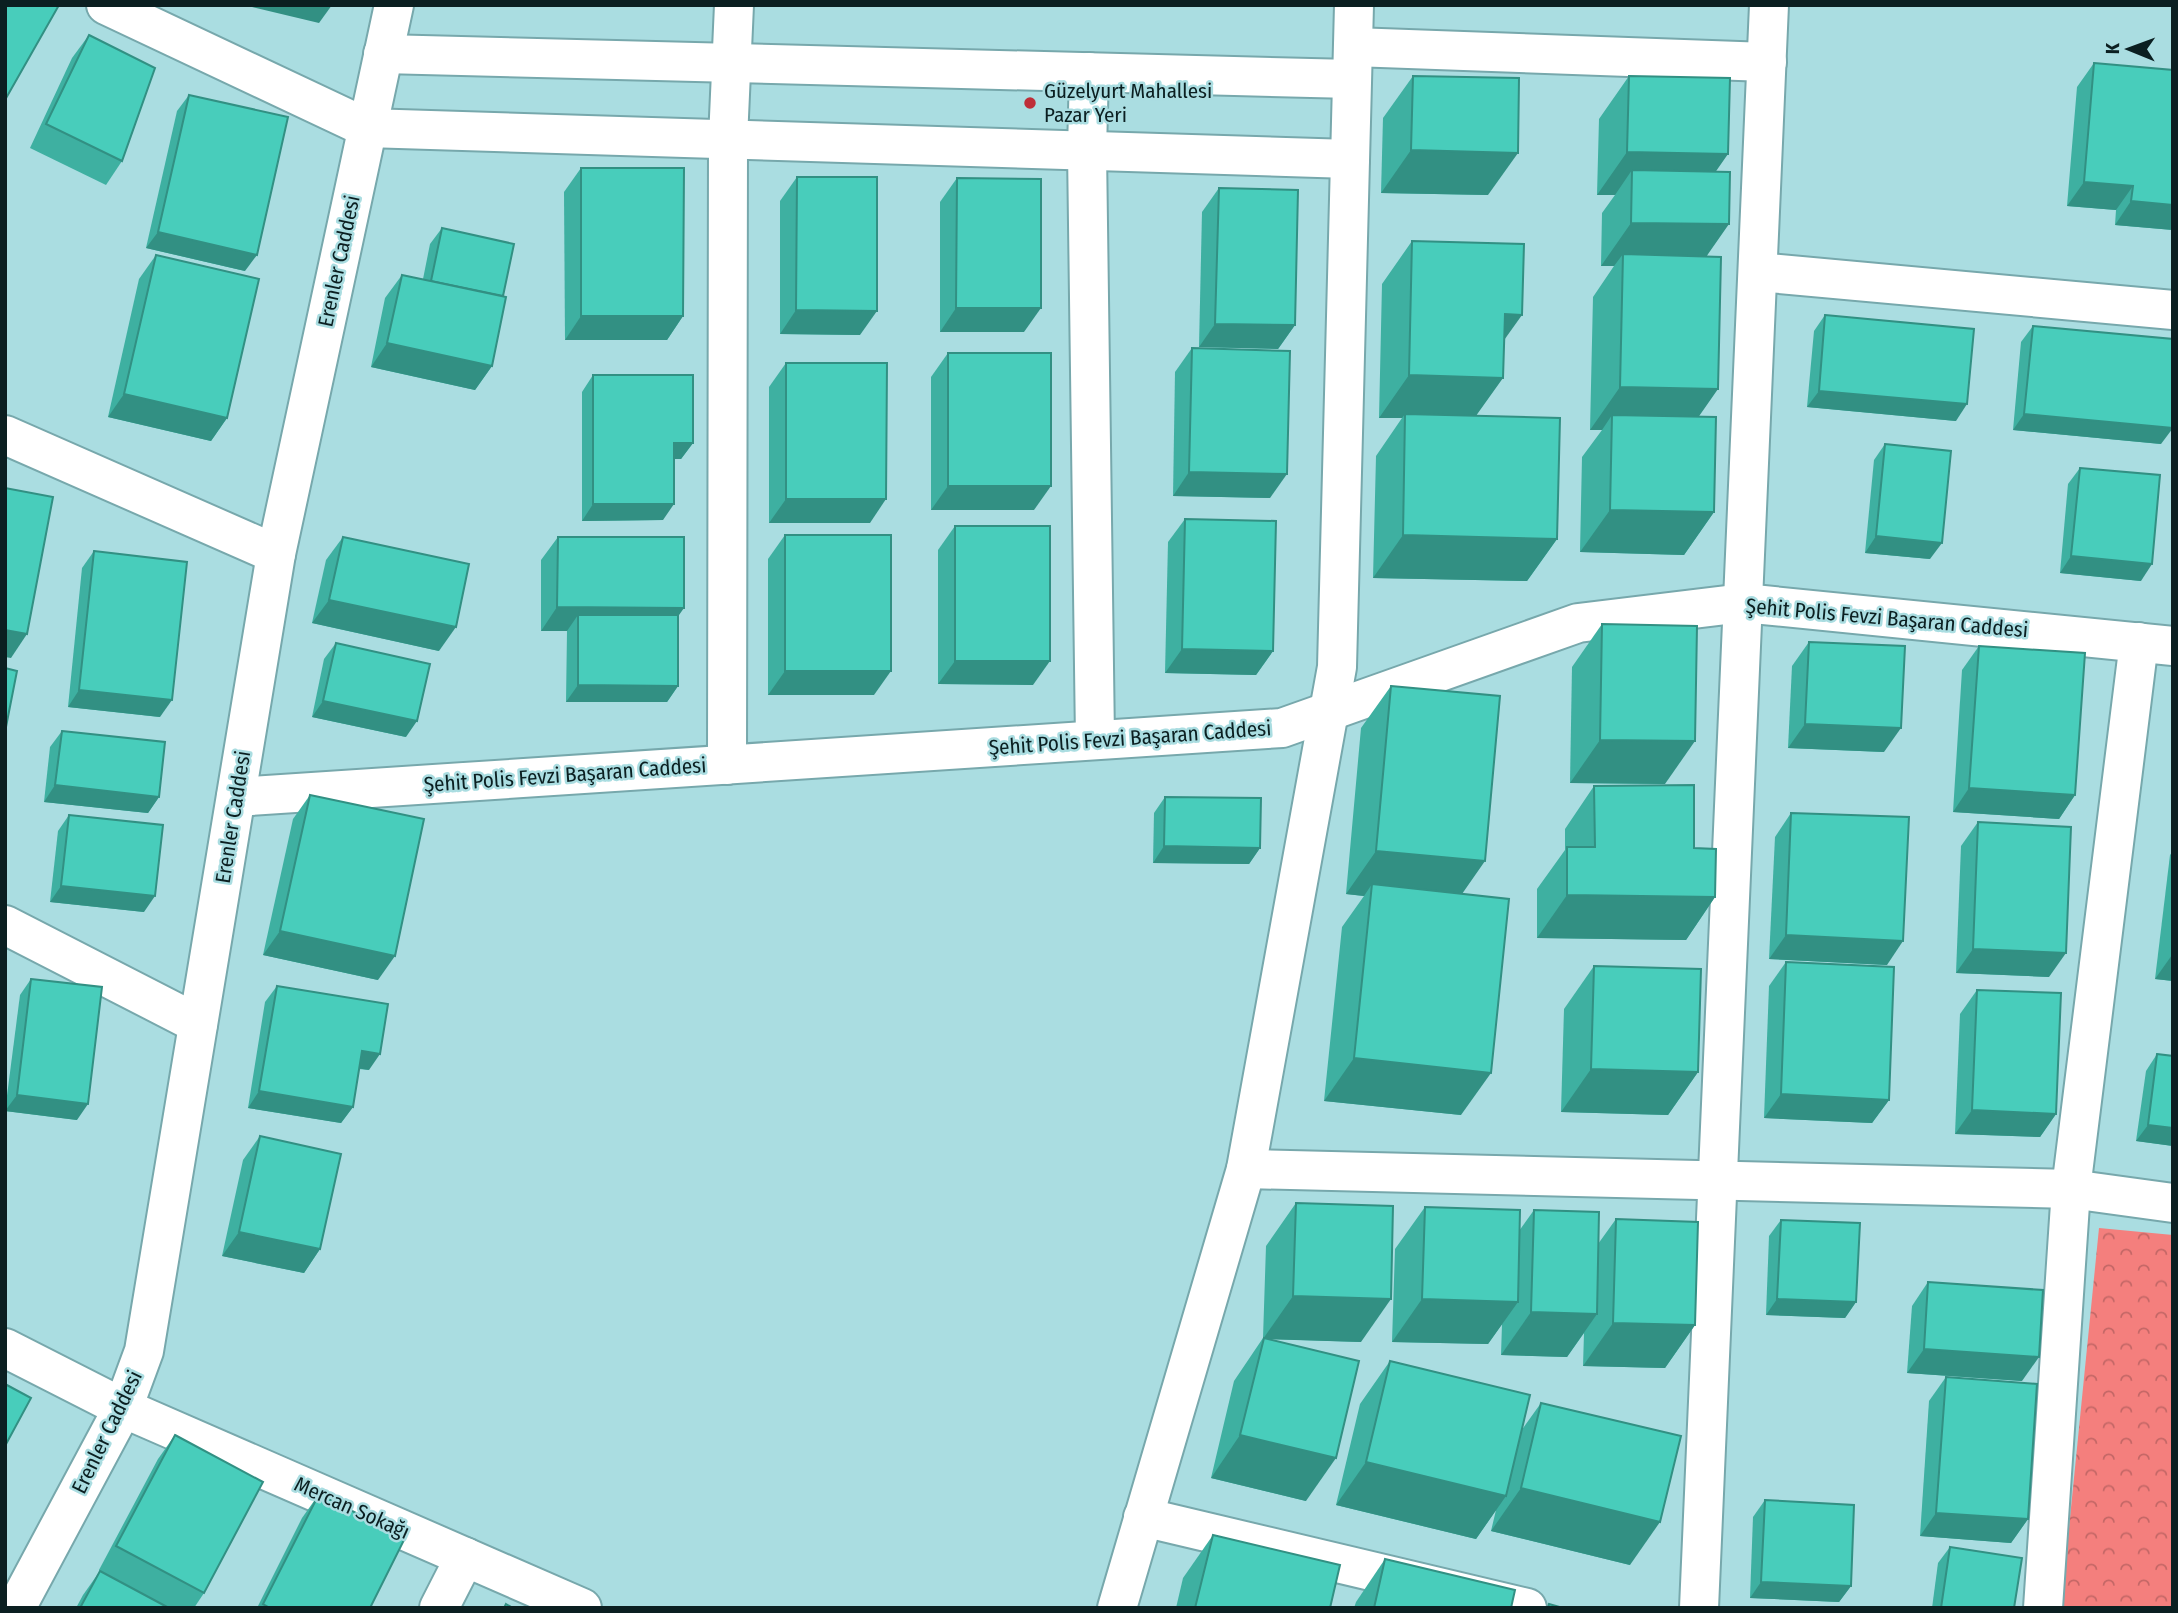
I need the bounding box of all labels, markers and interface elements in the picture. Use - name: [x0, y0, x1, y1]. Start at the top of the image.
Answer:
- north arrow: [2094, 14, 2164, 84]
- text: K: [2101, 42, 2124, 54]
- place label: Güzelyurt Mahallesi Pazar Yeri: [1044, 78, 1212, 128]
- marker: Güzelyurt Mahallesi Pazar Yeri: [1022, 95, 1038, 111]
- street label: Erenler Caddesi: [312, 193, 366, 329]
- street label: Şehit Polis Fevzi Başaran Caddesi: [1745, 593, 2029, 643]
- street label: Şehit Polis Fevzi Başaran Caddesi: [988, 715, 1272, 761]
- street label: Erenler Caddesi: [210, 749, 256, 885]
- street label: Şehit Polis Fevzi Başaran Caddesi: [423, 752, 707, 798]
- street label: Erenler Caddesi: [66, 1366, 148, 1498]
- street label: Mercan Sokağı: [290, 1471, 414, 1545]

